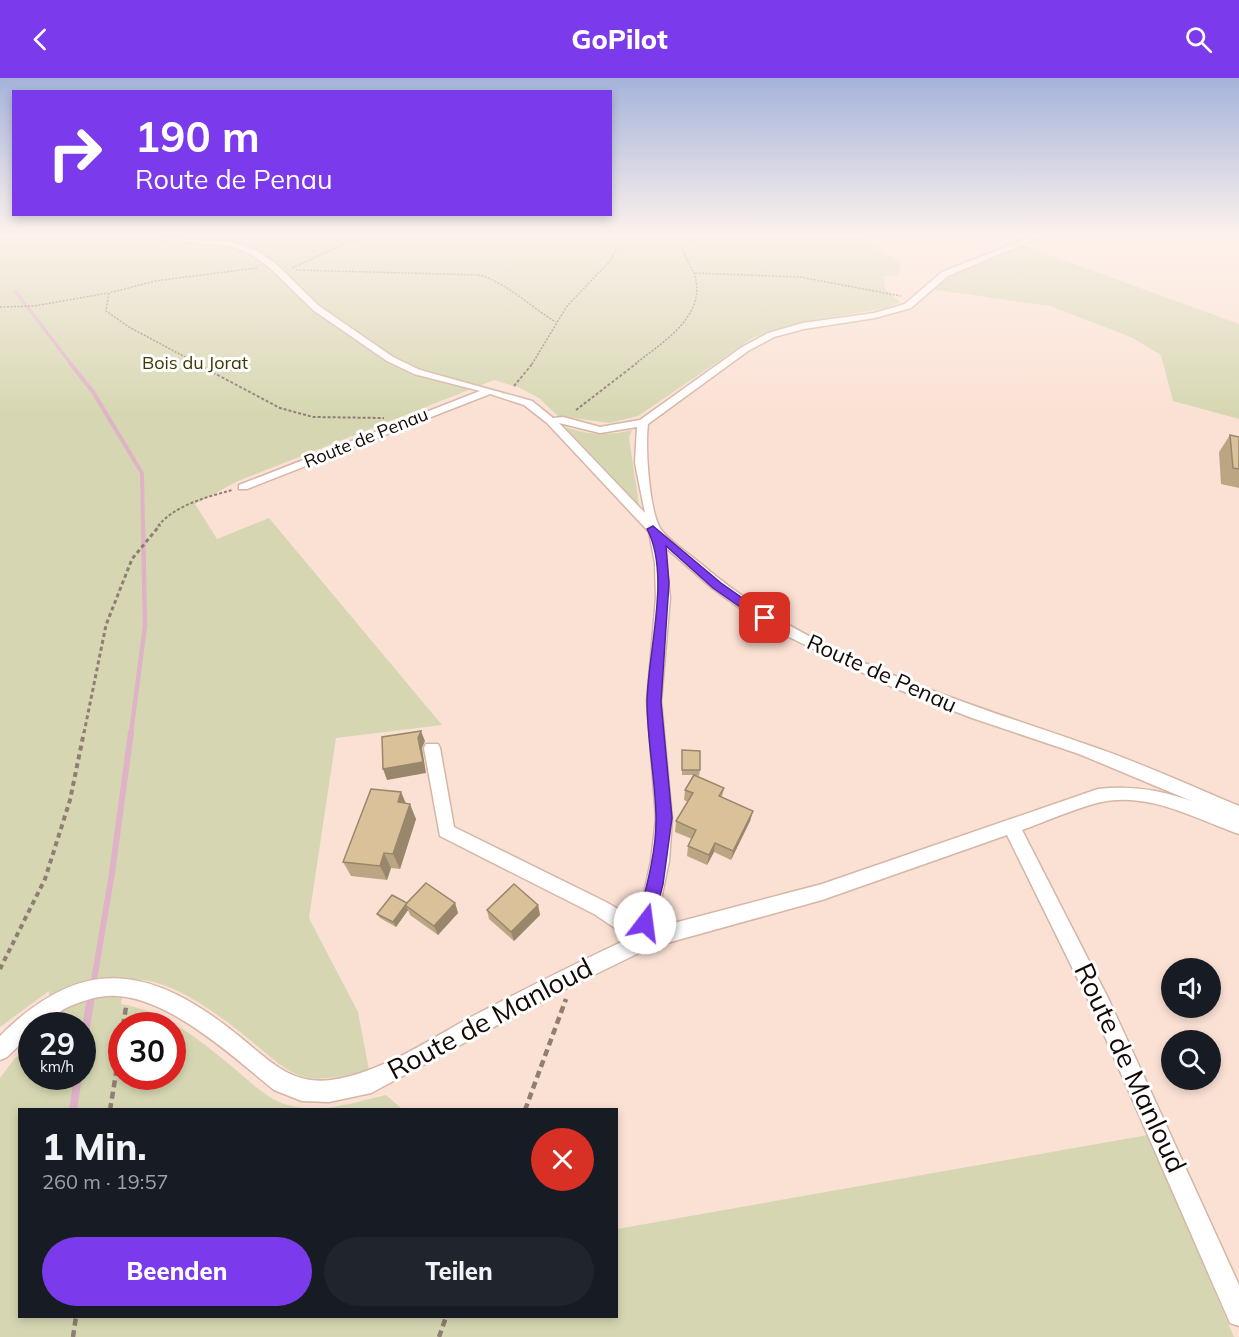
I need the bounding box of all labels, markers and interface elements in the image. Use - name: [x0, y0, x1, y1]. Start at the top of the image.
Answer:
- text: GoPilot: [571, 22, 668, 56]
- icon: back: [24, 23, 57, 56]
- icon: search: [1182, 23, 1215, 56]
- text: 190 m: [135, 110, 260, 163]
- icon: right: [36, 114, 114, 192]
- text: Route de Penau: [135, 162, 333, 196]
- park label: Bois du Jorat: [142, 351, 248, 374]
- street label: Route de Penau: [300, 402, 431, 473]
- pin: [739, 592, 790, 643]
- icon: arrive: [748, 601, 781, 634]
- street label: Route de Penau: [803, 627, 961, 719]
- position arrow: [613, 891, 677, 955]
- street label: Route de Manloud: [381, 950, 598, 1086]
- street label: Route de Manloud: [1067, 957, 1194, 1178]
- map controls: [1161, 958, 1221, 1090]
- button: sound: [1161, 958, 1221, 1018]
- speed limit sign: 30: [108, 1012, 186, 1090]
- text: 29: [39, 1025, 75, 1063]
- button: search: [1161, 1030, 1221, 1090]
- text: km/h: [40, 1057, 74, 1076]
- text: 1 Min.: [42, 1124, 147, 1169]
- button: close: [531, 1128, 594, 1191]
- text: 260 m · 19:57: [42, 1169, 168, 1194]
- button: Beenden: [42, 1237, 312, 1306]
- button: Teilen: [324, 1237, 594, 1306]

